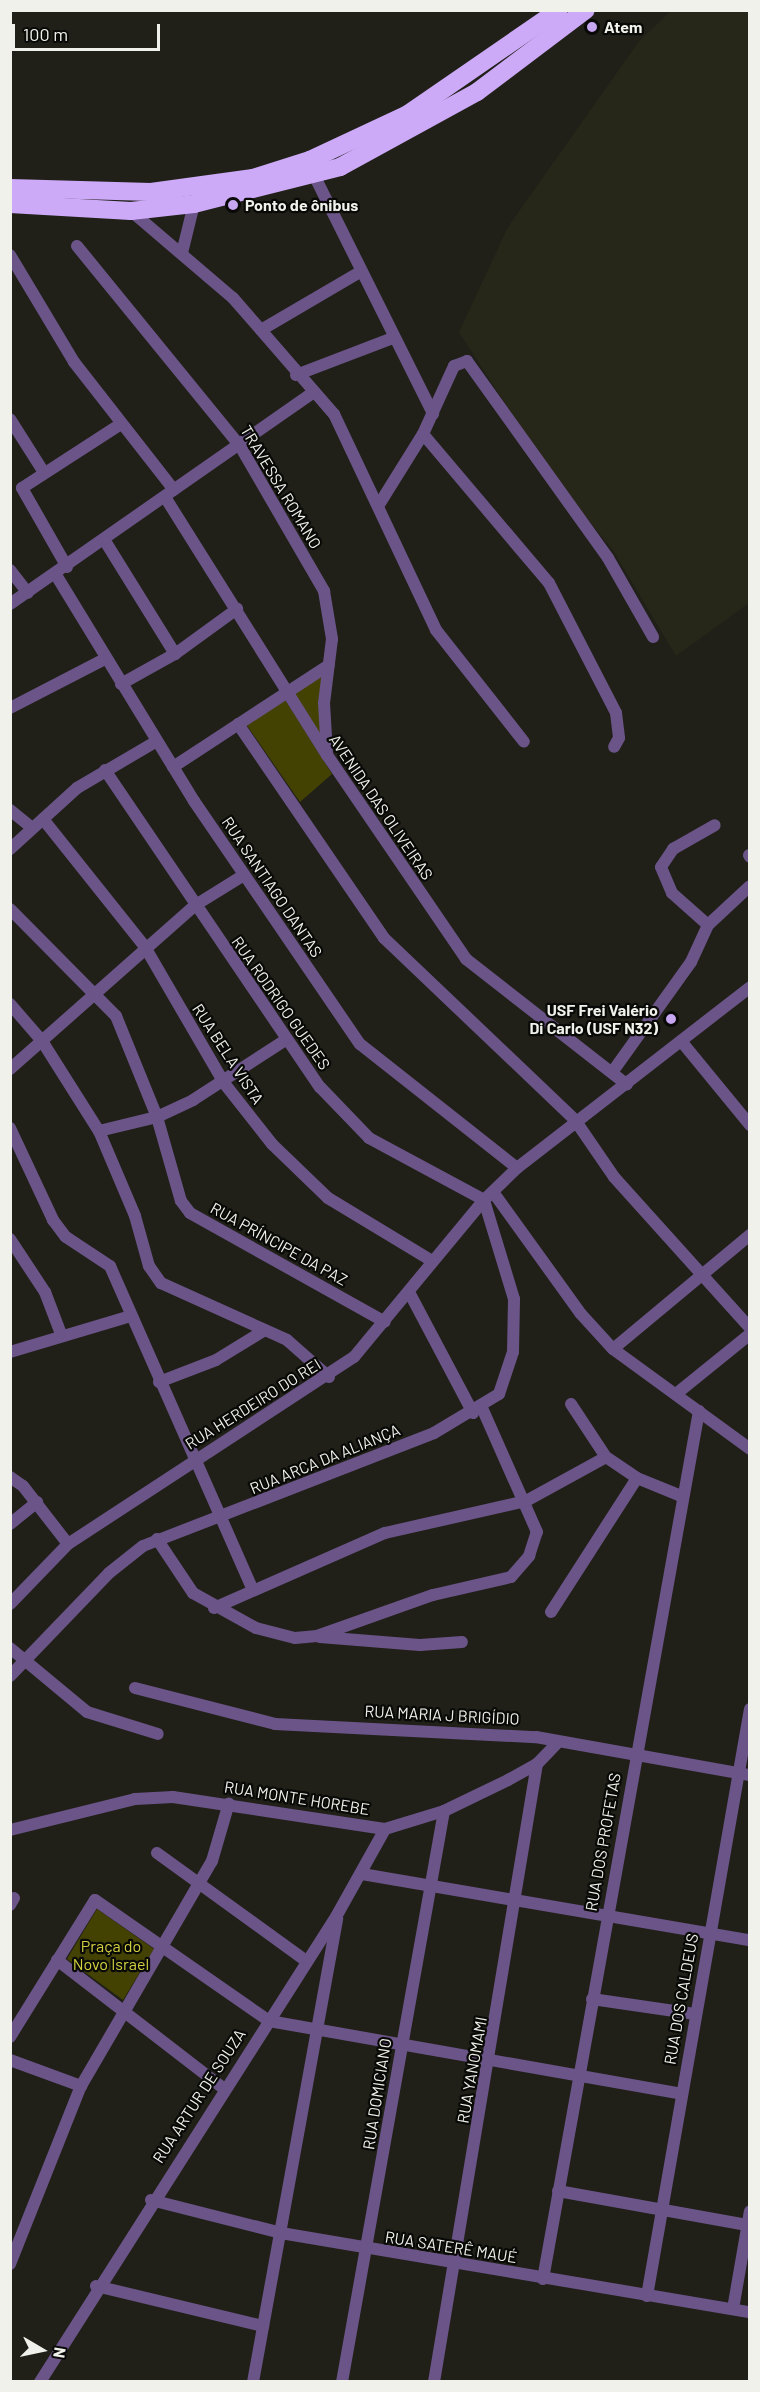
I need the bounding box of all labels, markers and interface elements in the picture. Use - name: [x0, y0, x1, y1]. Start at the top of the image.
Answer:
- scale bar: [15, 12, 164, 50]
- place label: Atem: [604, 17, 642, 37]
- marker: Atem: [585, 20, 599, 34]
- text: 100 m: [23, 23, 68, 45]
- place label: Ponto de ônibus: [245, 195, 358, 215]
- marker: Ponto de ônibus: [226, 198, 240, 212]
- street label: TRAVESSA ROMANO: [237, 422, 325, 552]
- street label: AVENIDA DAS OLIVEIRAS: [325, 731, 437, 883]
- street label: RUA SANTIAGO DANTAS: [218, 813, 326, 961]
- street label: RUA RODRIGO GUEDES: [228, 933, 334, 1073]
- street label: RUA BELA VISTA: [188, 1000, 268, 1108]
- place label: USF Frei Valério Di Carlo (USF N32): [529, 1000, 658, 1038]
- marker: USF Frei Valério Di Carlo (USF N32): [662, 1010, 680, 1028]
- street label: RUA PRÍNCIPE DA PAZ: [207, 1198, 351, 1290]
- street label: RUA HERDEIRO DO REI: [182, 1354, 324, 1454]
- street label: RUA ARCA DA ALIANÇA: [247, 1420, 403, 1498]
- street label: RUA MARIA J BRIGÍDIO: [364, 1701, 520, 1729]
- street label: RUA DOS PROFETAS: [581, 1771, 625, 1913]
- street label: RUA MONTE HOREBE: [223, 1777, 371, 1819]
- street label: RUA DOS CALDEUS: [660, 1932, 702, 2066]
- park label: Praça do Novo Israel: [73, 1936, 149, 1974]
- street label: RUA YANOMAMI: [453, 2015, 491, 2125]
- street label: RUA ARTUR DE SOUZA: [149, 2025, 249, 2167]
- street label: RUA DOMICIANO: [359, 2037, 395, 2151]
- street label: RUA SATERÊ MAUÉ: [384, 2227, 518, 2267]
- north arrow: [12, 2320, 72, 2380]
- text: N: [50, 2346, 70, 2360]

